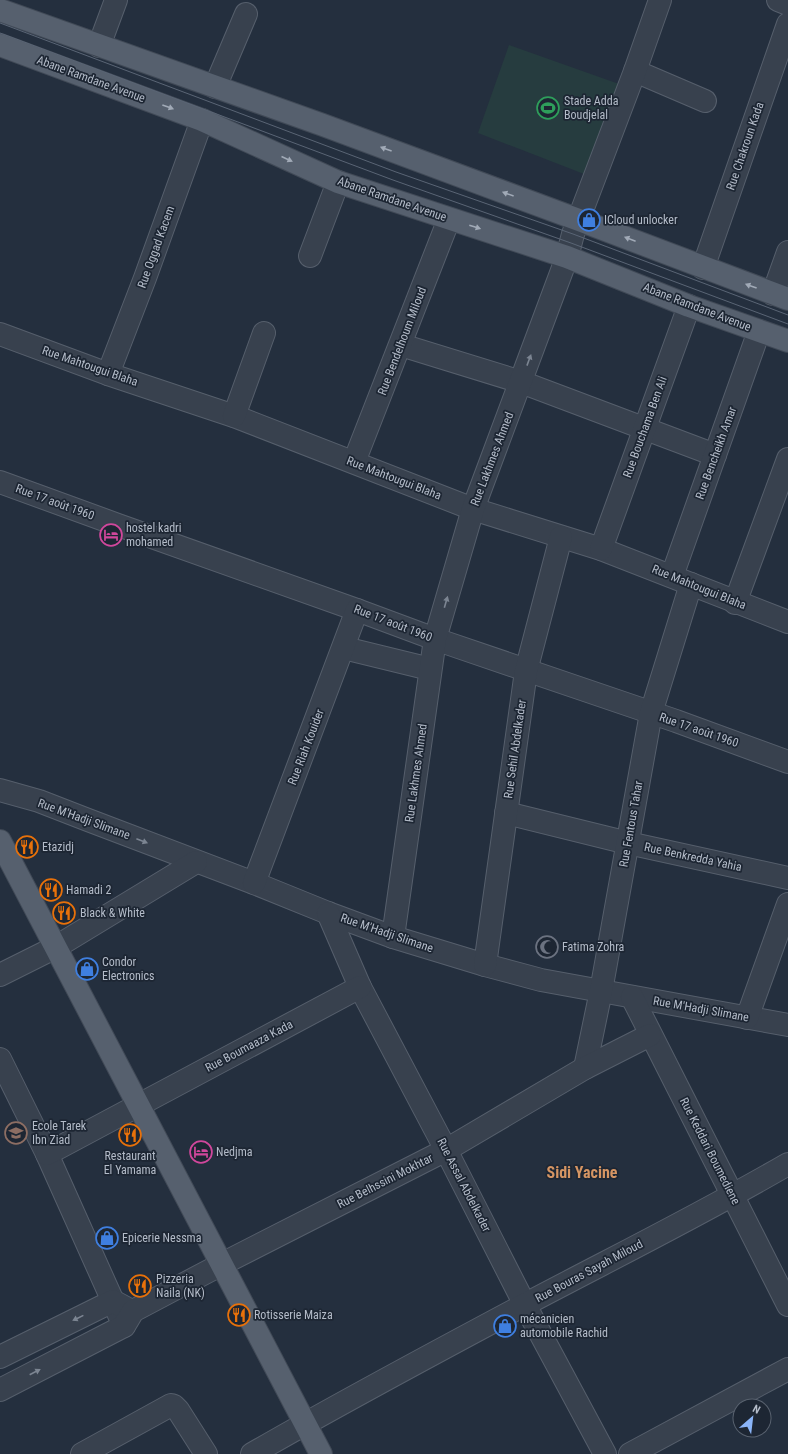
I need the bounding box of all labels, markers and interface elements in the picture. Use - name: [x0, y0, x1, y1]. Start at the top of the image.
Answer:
- street label: Abane Ramdane Avenue: [35, 53, 147, 105]
- place label: Stade Adda Boudjelal: [564, 94, 619, 122]
- sports icon: Stade Adda Boudjelal: [535, 95, 561, 121]
- street label: Rue Chakroun Kada: [723, 100, 767, 192]
- one-way arrow: [162, 105, 174, 111]
- one-way arrow: [380, 145, 392, 151]
- one-way arrow: [281, 156, 293, 162]
- street label: Abane Ramdane Avenue: [336, 174, 449, 224]
- one-way arrow: [502, 190, 514, 196]
- street label: Rue Oggad Kacem: [135, 204, 177, 290]
- shop icon: ICloud unlocker: [576, 207, 602, 233]
- place label: ICloud unlocker: [604, 213, 678, 227]
- one-way arrow: [469, 224, 481, 230]
- one-way arrow: [623, 236, 635, 242]
- street label: Abane Ramdane Avenue: [641, 280, 753, 334]
- one-way arrow: [745, 282, 757, 288]
- street label: Rue Bendelhoum Miloud: [375, 285, 429, 397]
- street label: Rue Mahtougui Blaha: [40, 343, 140, 389]
- one-way arrow: [527, 353, 533, 365]
- street label: Rue Bouchama Ben Ali: [620, 374, 670, 480]
- street label: Rue Bencheikh Amar: [693, 404, 739, 501]
- street label: Rue Lakhmes Ahmed: [468, 410, 516, 508]
- street label: Rue Mahtougui Blaha: [345, 454, 444, 503]
- street label: Rue 17 août 1960: [14, 481, 96, 523]
- place label: hostel kadri mohamed: [126, 521, 182, 549]
- hotel icon: hostel kadri mohamed: [98, 522, 124, 548]
- street label: Rue Mahtougui Blaha: [650, 562, 748, 612]
- one-way arrow: [443, 595, 449, 607]
- street label: Rue 17 août 1960: [352, 602, 434, 644]
- street label: Rue Sehil Abdelkader: [501, 698, 529, 799]
- street label: Rue Riah Kouider: [285, 707, 327, 787]
- street label: Rue 17 août 1960: [658, 710, 740, 750]
- street label: Rue Lakhmes Ahmed: [402, 723, 430, 823]
- street label: Rue Fentous Tahar: [617, 779, 646, 868]
- street label: Rue M'Hadji Slimane: [36, 796, 132, 842]
- restaurant icon: Etazidj: [14, 834, 40, 860]
- one-way arrow: [137, 838, 149, 844]
- place label: Etazidj: [42, 840, 74, 854]
- street label: Rue Benkredda Yahia: [643, 840, 743, 874]
- restaurant icon: Hamadi 2: [38, 877, 64, 903]
- place label: Hamadi 2: [66, 883, 111, 897]
- restaurant icon: Black & White: [51, 900, 77, 926]
- place label: Black & White: [80, 906, 145, 920]
- street label: Rue M'Hadji Slimane: [339, 911, 435, 956]
- mosque icon: Fatima Zohra: [534, 934, 560, 960]
- place label: Fatima Zohra: [562, 940, 625, 954]
- place label: Condor Electronics: [102, 955, 155, 983]
- shop icon: Condor Electronics: [74, 956, 100, 982]
- street label: Rue M'Hadji Slimane: [652, 994, 750, 1024]
- street label: Rue Boumaaza Kada: [203, 1017, 295, 1075]
- street label: Rue Keddari Boumediene: [677, 1095, 743, 1207]
- place label: Ecole Tarek Ibn Ziad: [32, 1119, 87, 1147]
- school or university icon: Ecole Tarek Ibn Ziad: [3, 1120, 29, 1146]
- restaurant icon: Restaurant El Yamama: [117, 1122, 143, 1148]
- street label: Rue Assal Abdelkader: [434, 1136, 494, 1234]
- hotel icon: Nedjma: [188, 1139, 214, 1165]
- place label: Nedjma: [216, 1145, 253, 1159]
- place label: Restaurant El Yamama: [104, 1149, 157, 1177]
- street label: Rue Belhssini Mokhtar: [335, 1151, 435, 1211]
- district label: Sidi Yacine: [547, 1163, 618, 1182]
- shop icon: Epicerie Nessma: [94, 1225, 120, 1251]
- place label: Epicerie Nessma: [122, 1231, 202, 1245]
- street label: Rue Bouras Sayah Miloud: [533, 1237, 645, 1305]
- place label: Pizzeria Naila (NK): [156, 1272, 205, 1300]
- restaurant icon: Pizzeria Naila (NK): [127, 1273, 153, 1299]
- restaurant icon: Rotisserie Maiza: [226, 1302, 252, 1328]
- place label: Rotisserie Maiza: [254, 1308, 333, 1322]
- place label: mécanicien automobile Rachid: [520, 1312, 608, 1340]
- shop icon: mécanicien automobile Rachid: [492, 1313, 518, 1339]
- one-way arrow: [73, 1315, 84, 1321]
- one-way arrow: [29, 1369, 40, 1376]
- north arrow: [732, 1398, 772, 1438]
- text: N: [750, 1402, 763, 1417]

